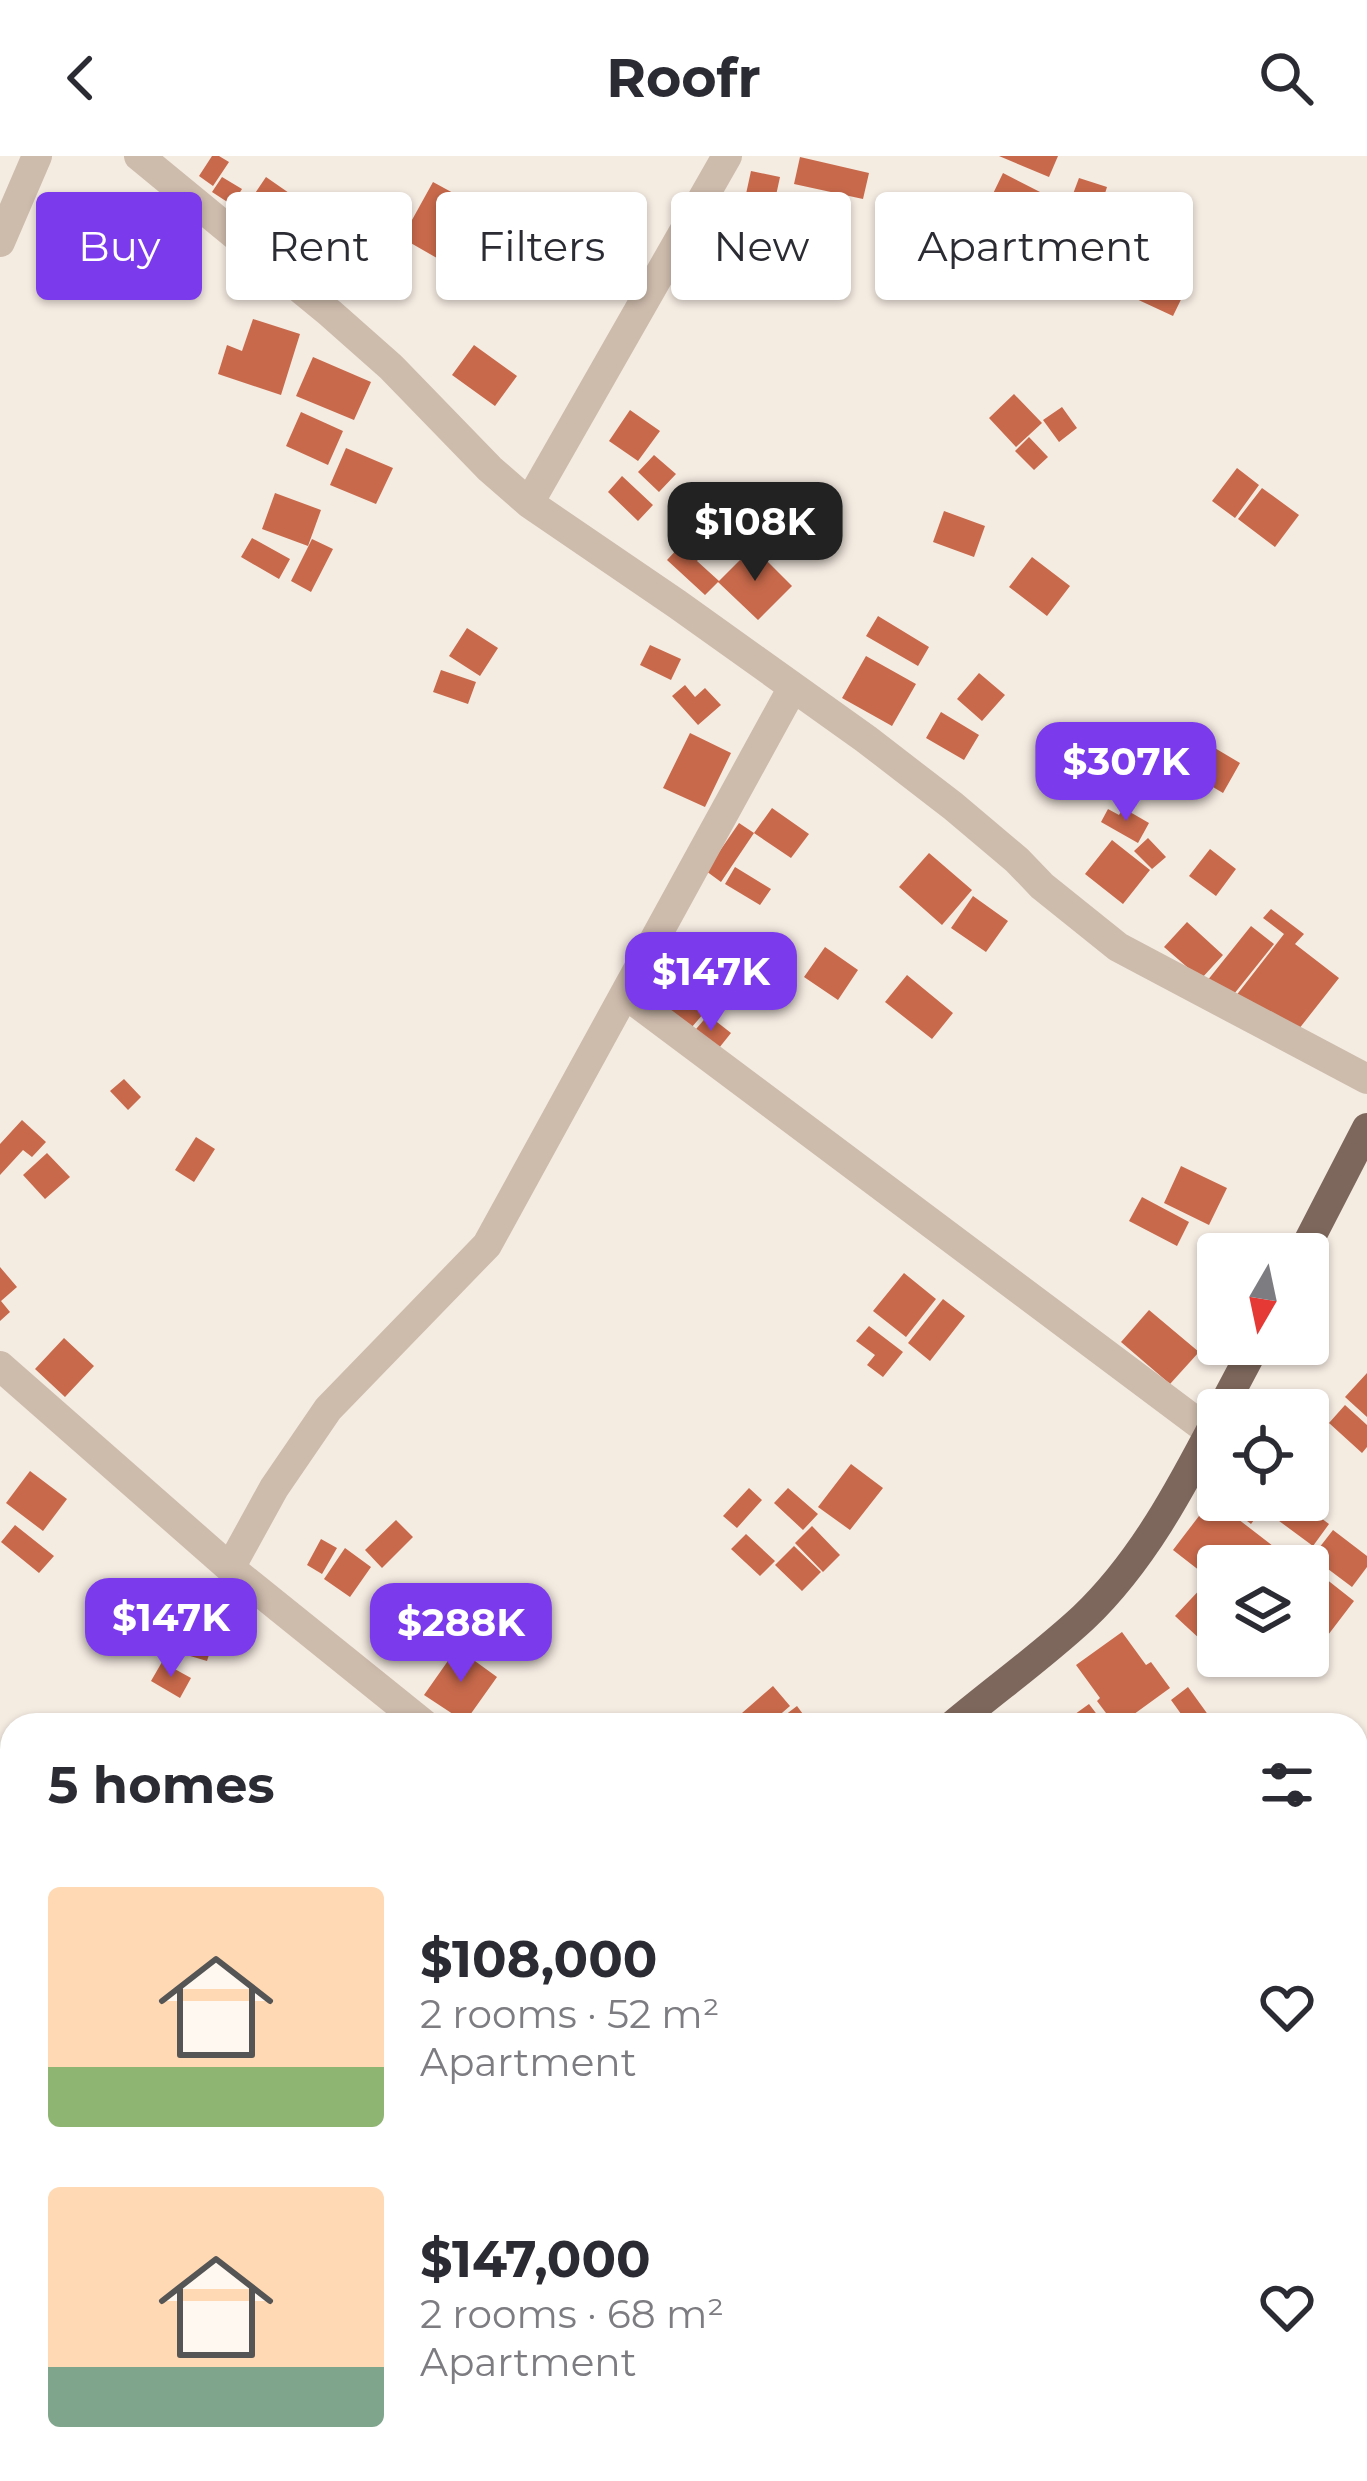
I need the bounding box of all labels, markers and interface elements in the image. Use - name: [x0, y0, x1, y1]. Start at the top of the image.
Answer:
- icon: back: [48, 45, 114, 111]
- text: Roofr: [606, 45, 761, 111]
- icon: search: [1253, 45, 1319, 111]
- chip: Buy: [36, 192, 202, 300]
- chip: Rent: [226, 192, 412, 300]
- chip: Filters: [436, 192, 647, 300]
- chip: New: [671, 192, 851, 300]
- chip: Apartment: [875, 192, 1193, 300]
- pin: $108K: [671, 482, 839, 584]
- text: $108K: [695, 497, 815, 545]
- pin: $307K: [1042, 722, 1210, 824]
- text: $307K: [1062, 737, 1190, 785]
- pin: $147K: [627, 932, 795, 1034]
- text: $147K: [652, 947, 770, 995]
- north arrow: [1197, 1233, 1329, 1365]
- map controls: [1197, 1233, 1329, 1677]
- button: locate: [1197, 1389, 1329, 1521]
- button: layers: [1197, 1545, 1329, 1677]
- pin: $147K: [87, 1578, 255, 1680]
- pin: $288K: [377, 1583, 545, 1685]
- text: $147K: [112, 1593, 230, 1641]
- text: $288K: [397, 1598, 525, 1646]
- icon: filters: [1254, 1752, 1320, 1818]
- text: 5 homes: [48, 1754, 275, 1816]
- text: $108,000: [420, 1928, 657, 1990]
- icon: home: [144, 1935, 288, 2079]
- icon: heart: [1254, 1974, 1320, 2040]
- text: 2 rooms · 52 m²: [420, 1990, 720, 2038]
- text: Apartment: [420, 2038, 636, 2086]
- text: $147,000: [420, 2228, 651, 2290]
- icon: home: [144, 2235, 288, 2379]
- icon: heart: [1254, 2274, 1320, 2340]
- text: 2 rooms · 68 m²: [420, 2290, 724, 2338]
- text: Apartment: [420, 2338, 636, 2386]

